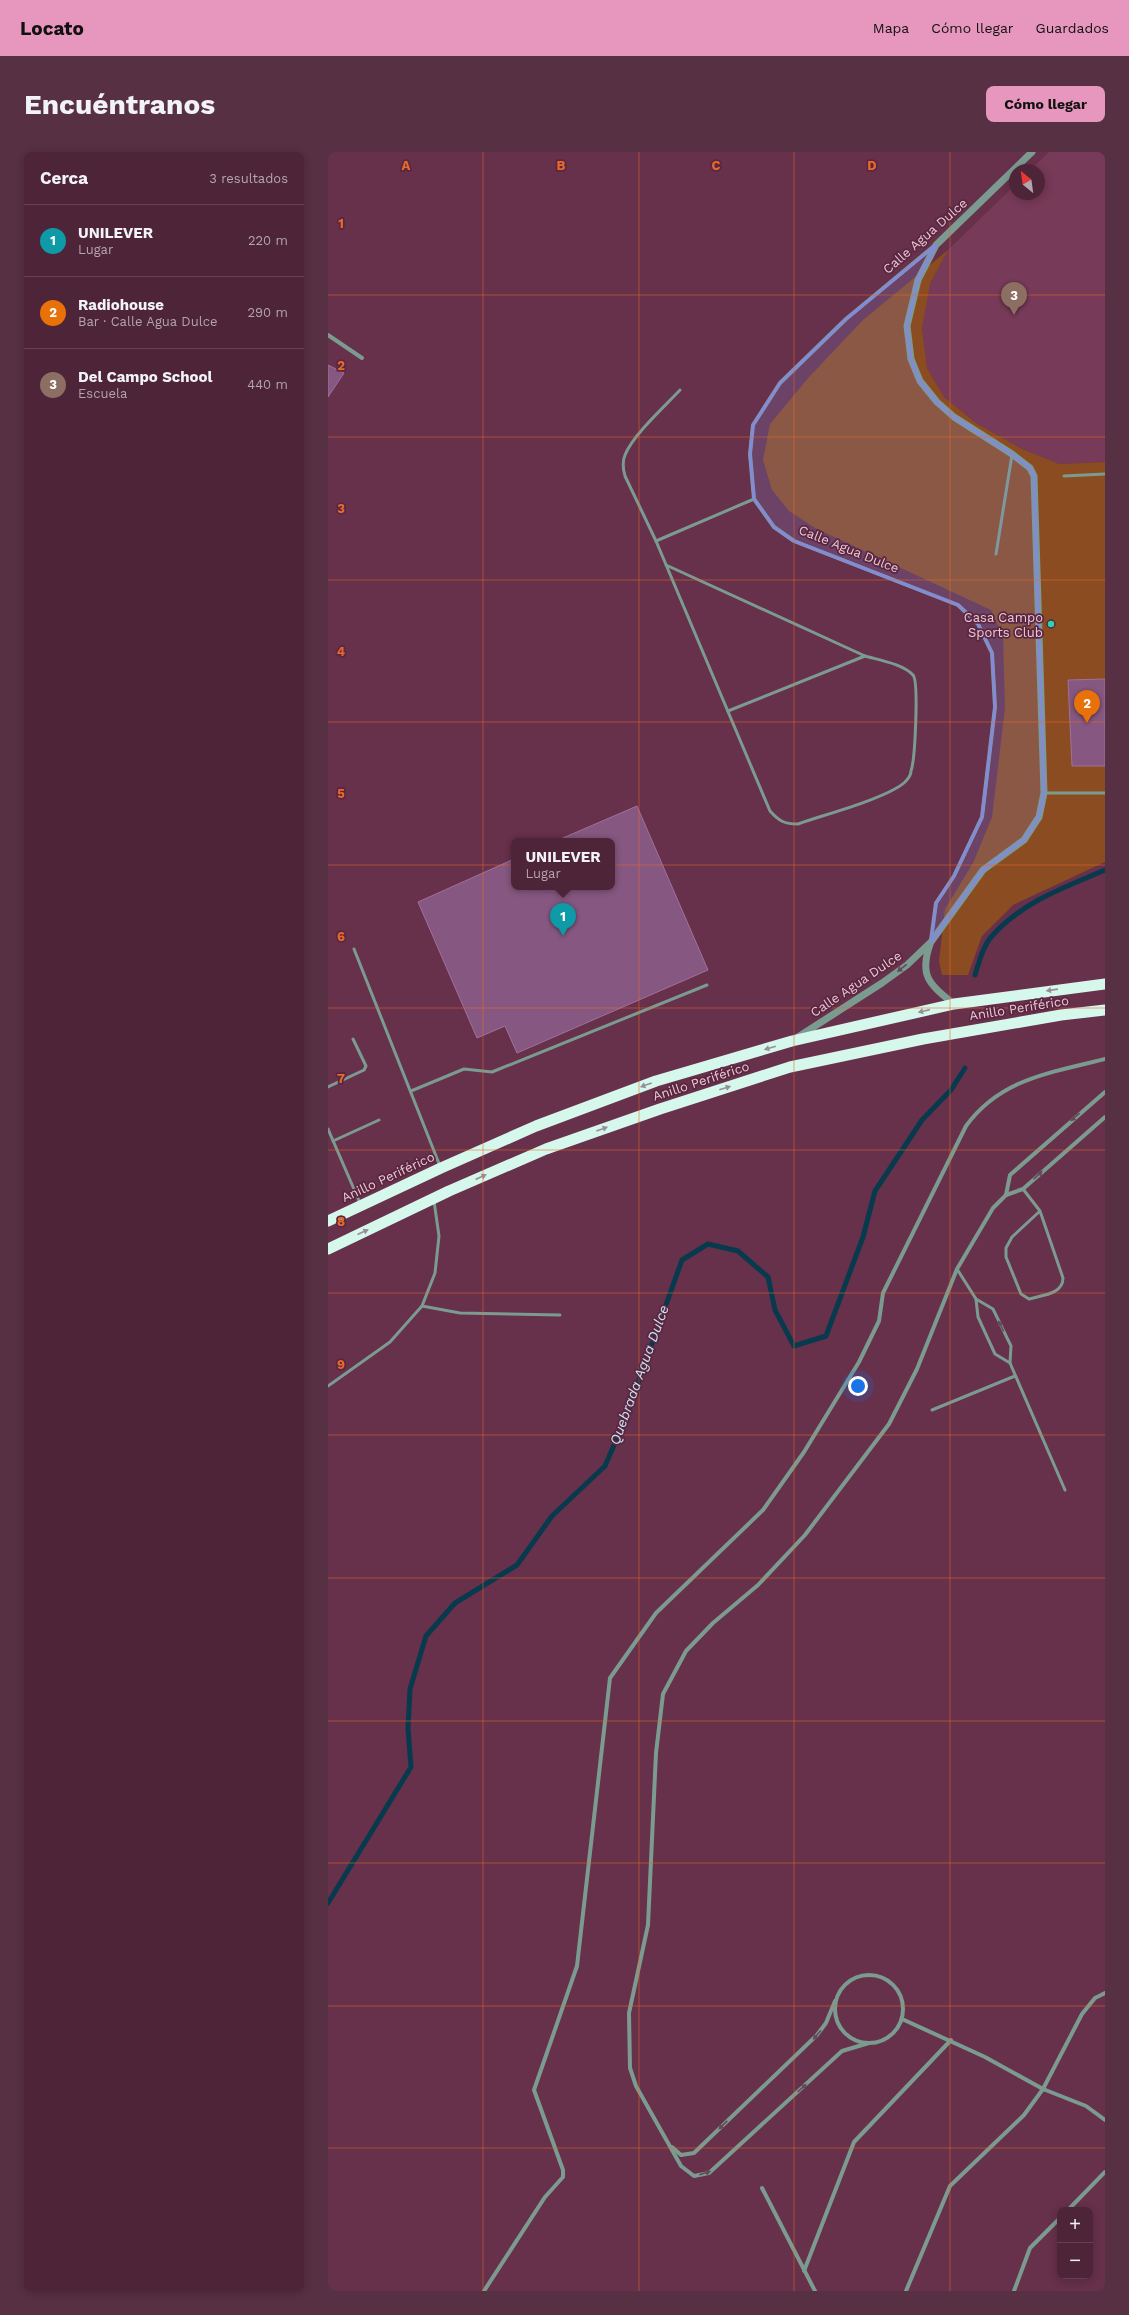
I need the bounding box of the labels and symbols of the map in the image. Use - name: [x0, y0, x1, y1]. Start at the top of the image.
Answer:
- text: A: [402, 158, 411, 173]
- text: B: [557, 158, 566, 173]
- text: C: [712, 158, 721, 173]
- text: D: [867, 158, 877, 173]
- north arrow: [1009, 164, 1045, 200]
- street label: Calle Agua Dulce: [880, 195, 970, 277]
- text: 1: [338, 216, 344, 231]
- pin: 3: [1001, 282, 1027, 315]
- text: 2: [337, 358, 345, 373]
- text: 3: [337, 501, 345, 516]
- street label: Calle Agua Dulce: [797, 522, 901, 576]
- place label: Casa Campo Sports Club: [964, 610, 1043, 640]
- marker: Casa Campo Sports Club: [1046, 619, 1056, 629]
- text: 4: [337, 644, 346, 659]
- pin: 2: [1074, 690, 1100, 723]
- text: 5: [337, 786, 345, 801]
- pin: 1: [550, 903, 576, 936]
- text: 6: [337, 929, 345, 944]
- street label: Calle Agua Dulce: [808, 948, 904, 1020]
- one-way arrow: [897, 964, 908, 972]
- one-way arrow: [1046, 987, 1058, 993]
- street label: Anillo Periférico: [968, 993, 1070, 1023]
- one-way arrow: [918, 1008, 930, 1014]
- one-way arrow: [764, 1045, 776, 1051]
- street label: Anillo Periférico: [651, 1058, 751, 1104]
- text: 7: [337, 1071, 345, 1086]
- one-way arrow: [640, 1082, 652, 1088]
- one-way arrow: [719, 1085, 731, 1091]
- one-way arrow: [1070, 1113, 1081, 1122]
- one-way arrow: [596, 1126, 608, 1132]
- street label: Anillo Periférico: [339, 1149, 437, 1205]
- one-way arrow: [1033, 1170, 1043, 1179]
- one-way arrow: [476, 1174, 488, 1180]
- text: 8: [337, 1214, 345, 1229]
- one-way arrow: [358, 1229, 369, 1235]
- water label: Quebrada Agua Dulce: [606, 1303, 672, 1447]
- one-way arrow: [998, 1321, 1005, 1332]
- text: 9: [337, 1357, 345, 1372]
- your location: [848, 1376, 868, 1396]
- one-way arrow: [812, 2029, 821, 2040]
- one-way arrow: [797, 2083, 807, 2093]
- one-way arrow: [718, 2120, 728, 2130]
- one-way arrow: [699, 2170, 711, 2176]

